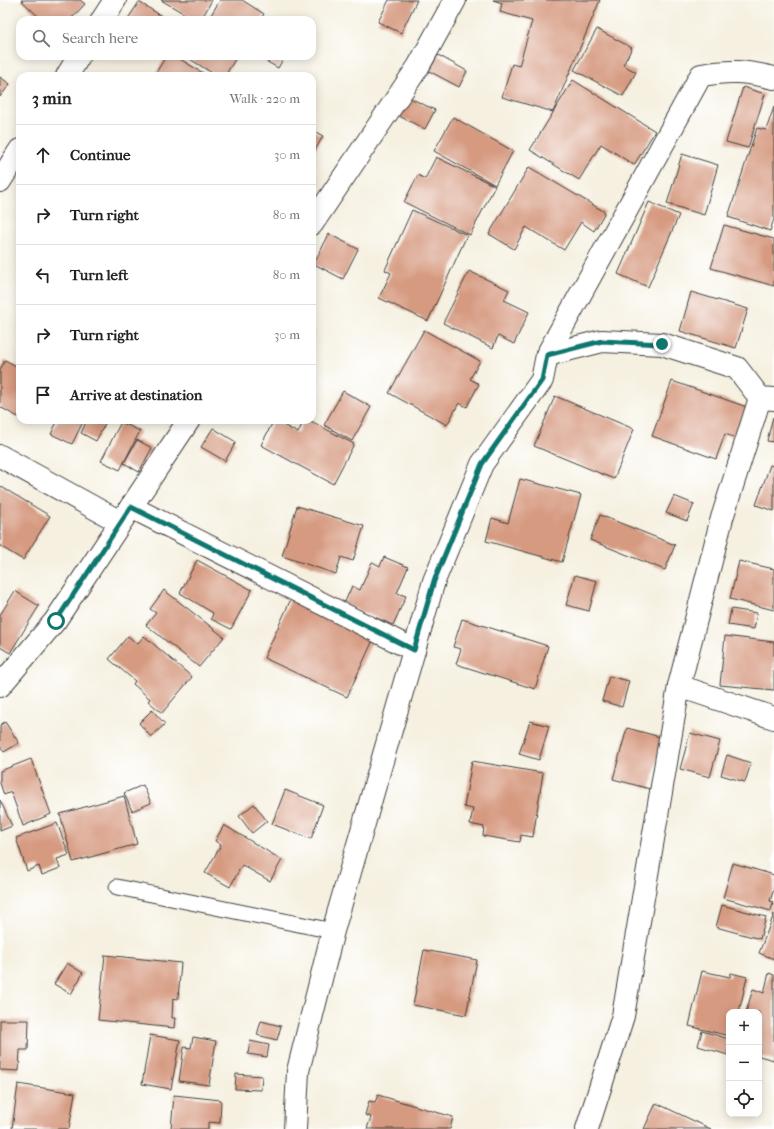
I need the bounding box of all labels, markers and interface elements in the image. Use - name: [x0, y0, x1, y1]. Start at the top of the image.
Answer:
- search box: [16, 16, 316, 60]
- icon: search: [30, 27, 52, 49]
- text: Search here: [62, 29, 138, 47]
- text: 3 min: [32, 88, 72, 108]
- text: Walk · 220 m: [229, 91, 300, 106]
- icon: ahead: [32, 144, 54, 166]
- text: Continue: [70, 146, 130, 164]
- text: 30 m: [274, 147, 300, 162]
- icon: right: [32, 204, 54, 226]
- text: Turn right: [70, 206, 139, 224]
- text: 80 m: [273, 207, 300, 222]
- icon: left: [32, 264, 54, 286]
- text: Turn left: [70, 266, 128, 284]
- text: 80 m: [273, 267, 300, 282]
- icon: right: [32, 324, 54, 346]
- text: Turn right: [70, 326, 139, 344]
- text: 30 m: [274, 327, 300, 342]
- route end: [653, 335, 671, 353]
- icon: arrive: [32, 384, 54, 406]
- text: Arrive at destination: [70, 386, 202, 404]
- route start: [47, 612, 65, 630]
- map controls: [726, 1009, 762, 1117]
- button: +: [726, 1009, 762, 1045]
- button: −: [726, 1045, 762, 1081]
- button: locate: [726, 1081, 762, 1117]

